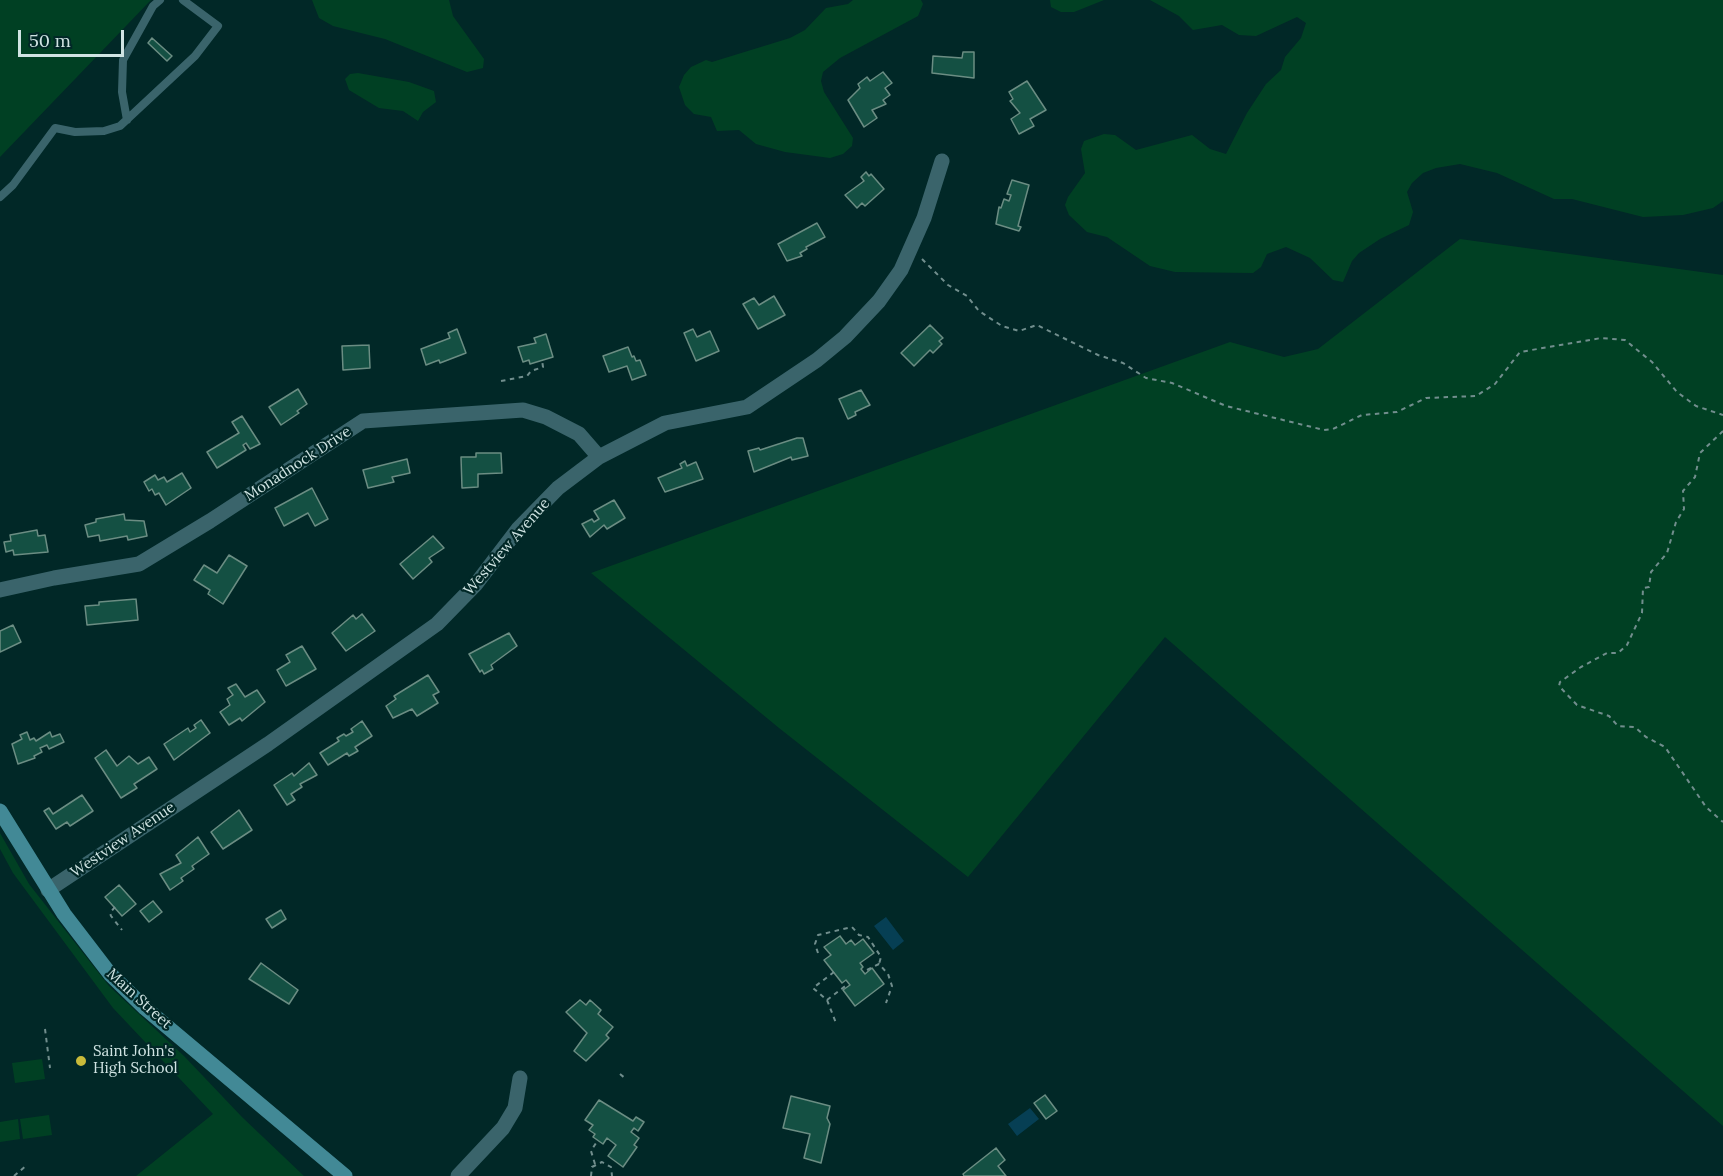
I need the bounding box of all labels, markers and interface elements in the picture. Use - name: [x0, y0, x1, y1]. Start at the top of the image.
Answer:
- scale bar: [21, 18, 128, 56]
- text: 50 m: [29, 29, 71, 52]
- street label: Monadnock Drive: [241, 423, 355, 505]
- street label: Westview Avenue: [460, 495, 554, 599]
- street label: Westview Avenue: [67, 798, 179, 882]
- street label: Main Street: [103, 965, 175, 1033]
- place label: Saint John's High School: [93, 1043, 177, 1078]
- marker: Saint John's High School: [74, 1054, 88, 1068]

